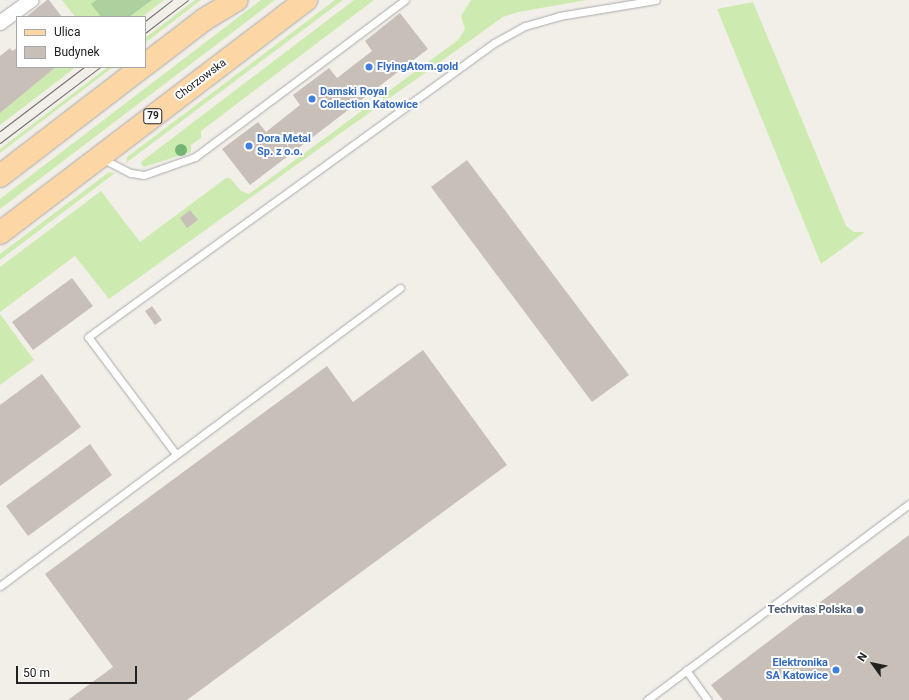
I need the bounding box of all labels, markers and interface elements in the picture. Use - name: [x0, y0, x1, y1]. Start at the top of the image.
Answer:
- legend: [16, 16, 146, 68]
- text: Ulica: [54, 25, 80, 39]
- text: Budynek: [54, 45, 100, 59]
- street label: Chorzowska: [173, 57, 229, 103]
- place label: FlyingAtom.gold: [377, 60, 458, 74]
- marker: FlyingAtom.gold: [364, 62, 374, 72]
- place label: Damski Royal Collection Katowice: [320, 86, 418, 112]
- marker: Damski Royal Collection Katowice: [307, 94, 317, 104]
- road number: 79: [143, 108, 163, 124]
- place label: Dora Metal Sp. z o.o.: [257, 133, 311, 159]
- marker: Dora Metal Sp. z o.o.: [244, 141, 254, 151]
- place label: Techvitas Polska: [768, 603, 852, 617]
- marker: Techvitas Polska: [855, 605, 865, 615]
- north arrow: [853, 644, 893, 684]
- text: N: [855, 650, 870, 664]
- place label: Elektronika SA Katowice: [766, 657, 828, 683]
- scale bar: [18, 658, 139, 684]
- marker: Elektronika SA Katowice: [831, 665, 841, 675]
- text: 50 m: [23, 666, 50, 680]

